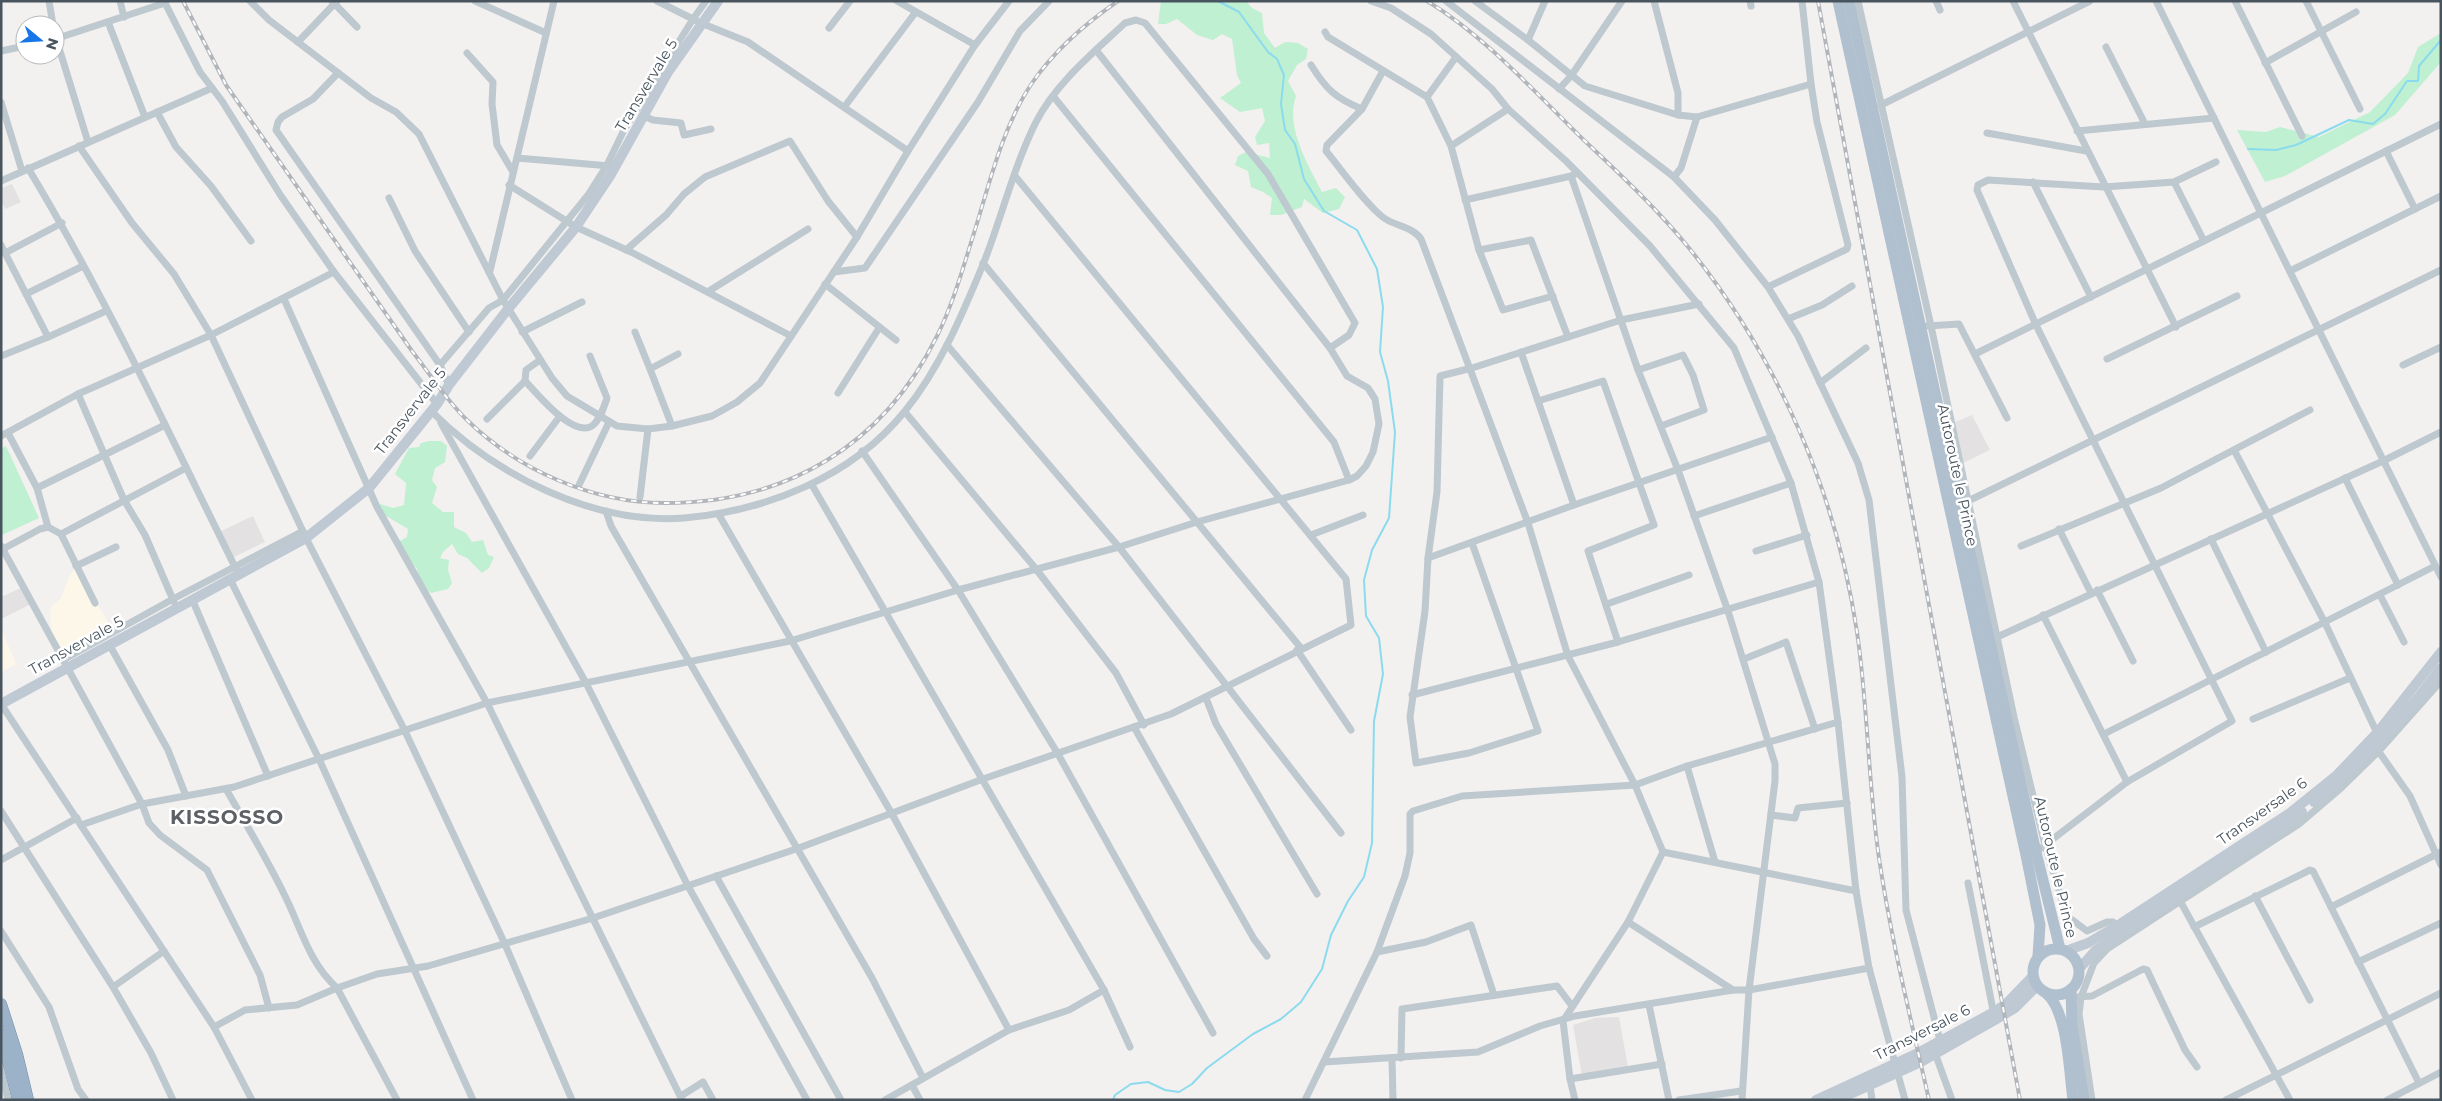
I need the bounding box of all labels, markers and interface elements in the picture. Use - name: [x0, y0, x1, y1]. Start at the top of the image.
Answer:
- north arrow: [15, 15, 65, 65]
- street label: Transvervale 5: [611, 35, 681, 135]
- text: N: [42, 36, 63, 52]
- street label: Transvervale 5: [370, 364, 450, 458]
- street label: Autoroute le Prince: [1934, 402, 1982, 548]
- street label: Transvervale 5: [25, 611, 127, 679]
- street label: Transversale 6: [2213, 773, 2311, 849]
- street label: Autoroute le Prince: [2030, 794, 2082, 940]
- district label: KISSOSSO: [170, 805, 284, 829]
- street label: Transversale 6: [1871, 1000, 1973, 1064]

